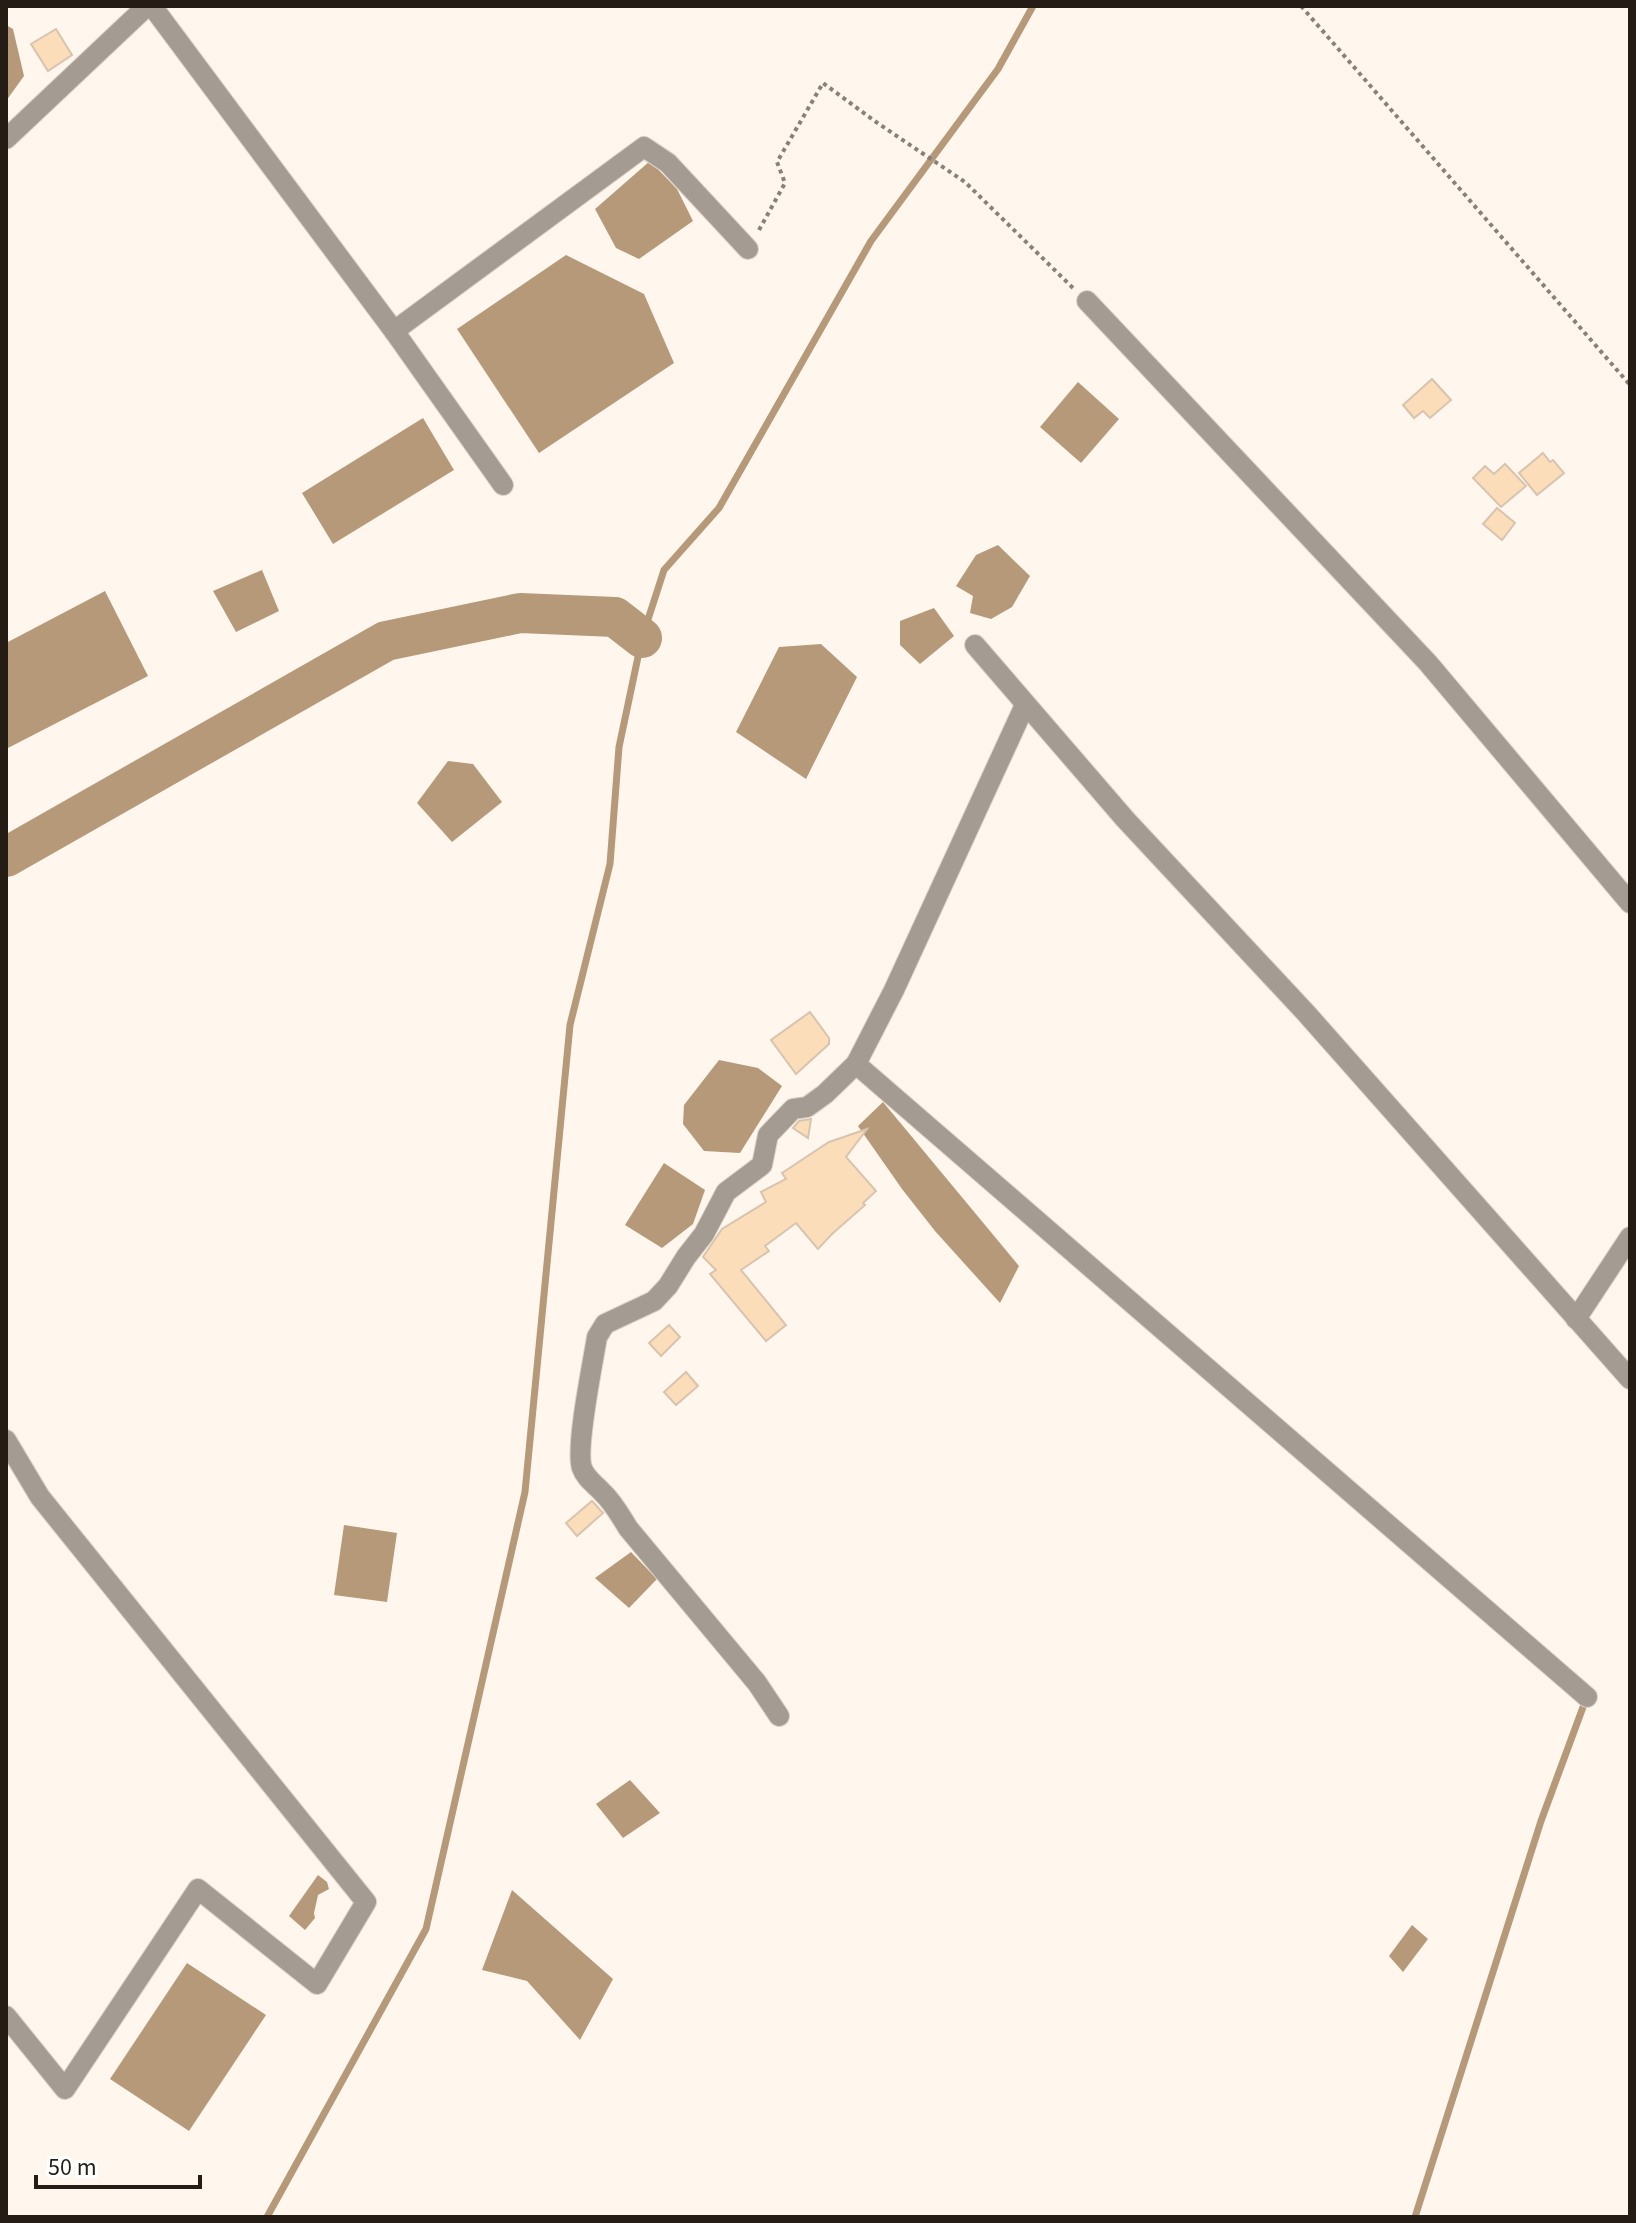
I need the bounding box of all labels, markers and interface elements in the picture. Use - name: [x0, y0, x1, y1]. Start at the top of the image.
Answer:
- scale bar: [36, 2139, 200, 2189]
- text: 50 m: [48, 2150, 97, 2185]

